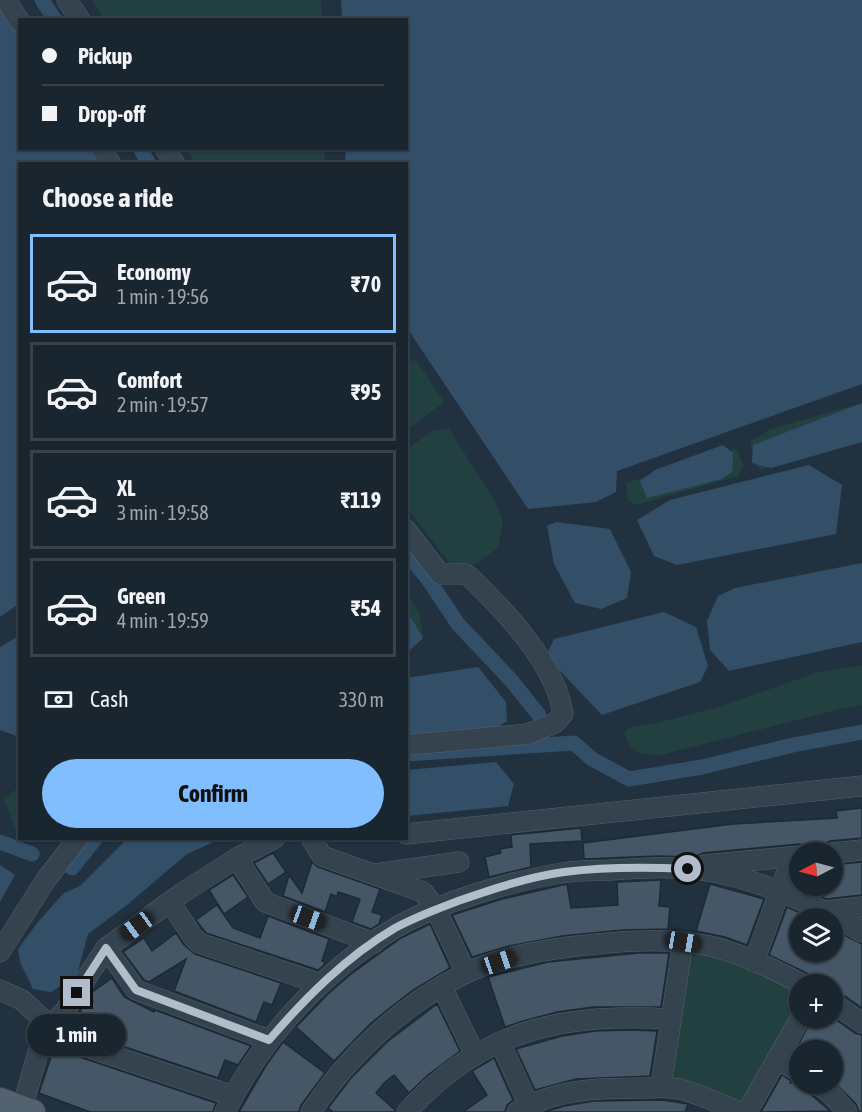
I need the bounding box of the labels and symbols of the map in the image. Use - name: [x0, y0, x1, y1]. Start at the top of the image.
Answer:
- north arrow: [789, 842, 843, 896]
- route start: [674, 855, 701, 882]
- car: [288, 903, 328, 933]
- car: [117, 908, 157, 944]
- car: [664, 930, 702, 954]
- car: [479, 948, 519, 976]
- route end: [63, 979, 90, 1006]
- callout: 1 min: [28, 1014, 127, 1056]

